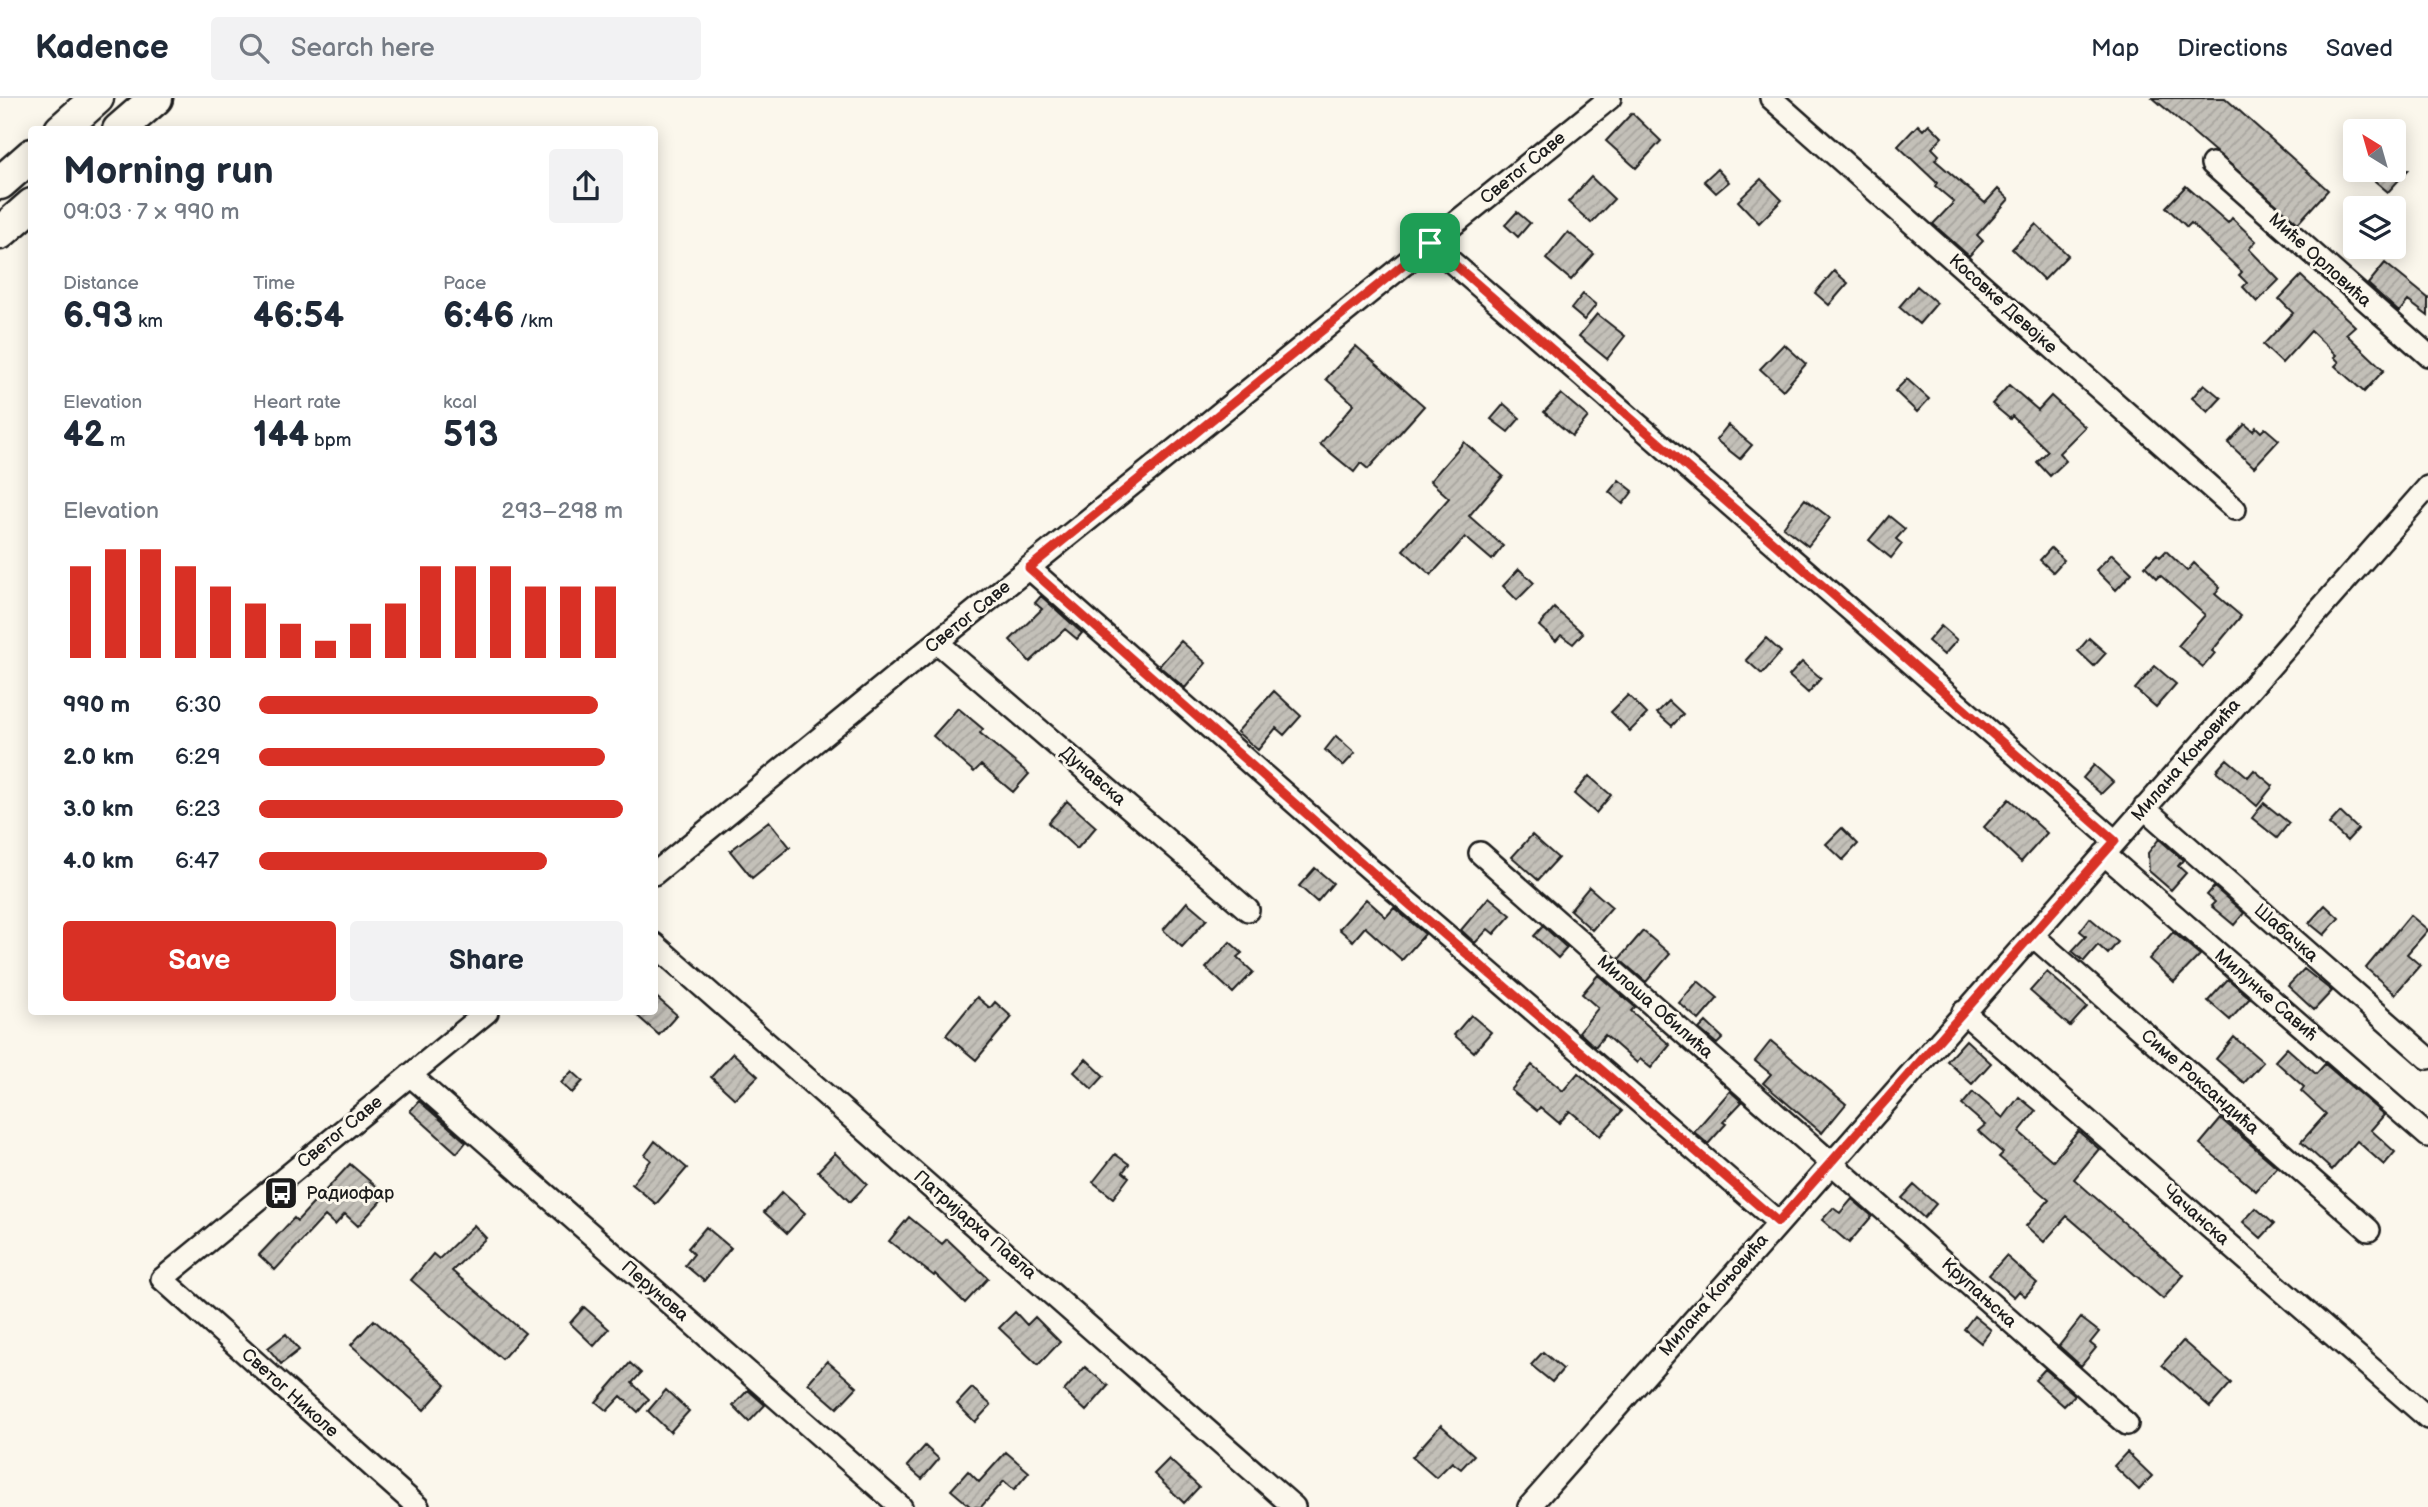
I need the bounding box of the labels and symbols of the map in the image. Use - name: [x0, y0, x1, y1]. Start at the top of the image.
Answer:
- north arrow: [2343, 119, 2406, 182]
- street label: Светог Саве: [1476, 127, 1570, 209]
- street label: Миће Орловића: [2264, 209, 2376, 312]
- pin: [1400, 213, 1460, 273]
- street label: Косовке Девојке: [1945, 250, 2061, 358]
- street label: Светог Саве: [921, 576, 1015, 658]
- street label: Милана Коњовића: [2127, 694, 2245, 825]
- street label: Дунавска: [1056, 742, 1130, 810]
- street label: Шабачка: [2250, 900, 2323, 967]
- street label: Милунке Савић: [2210, 945, 2322, 1045]
- street label: Милоша Обилића: [1593, 951, 1718, 1063]
- street label: Симе Роксандића: [2137, 1025, 2263, 1139]
- street label: Светог Саве: [293, 1091, 387, 1173]
- street label: Патријарха Павла: [910, 1166, 1041, 1284]
- bus stop icon: Радиофар: [262, 1174, 300, 1212]
- street label: Чачанска: [2158, 1180, 2234, 1250]
- place label: Радиофар: [306, 1183, 394, 1204]
- street label: Милана Коњовића: [1655, 1229, 1773, 1360]
- street label: Крупањска: [1937, 1254, 2021, 1332]
- street label: Перунова: [617, 1256, 693, 1326]
- street label: Светог Николе: [237, 1344, 343, 1442]

